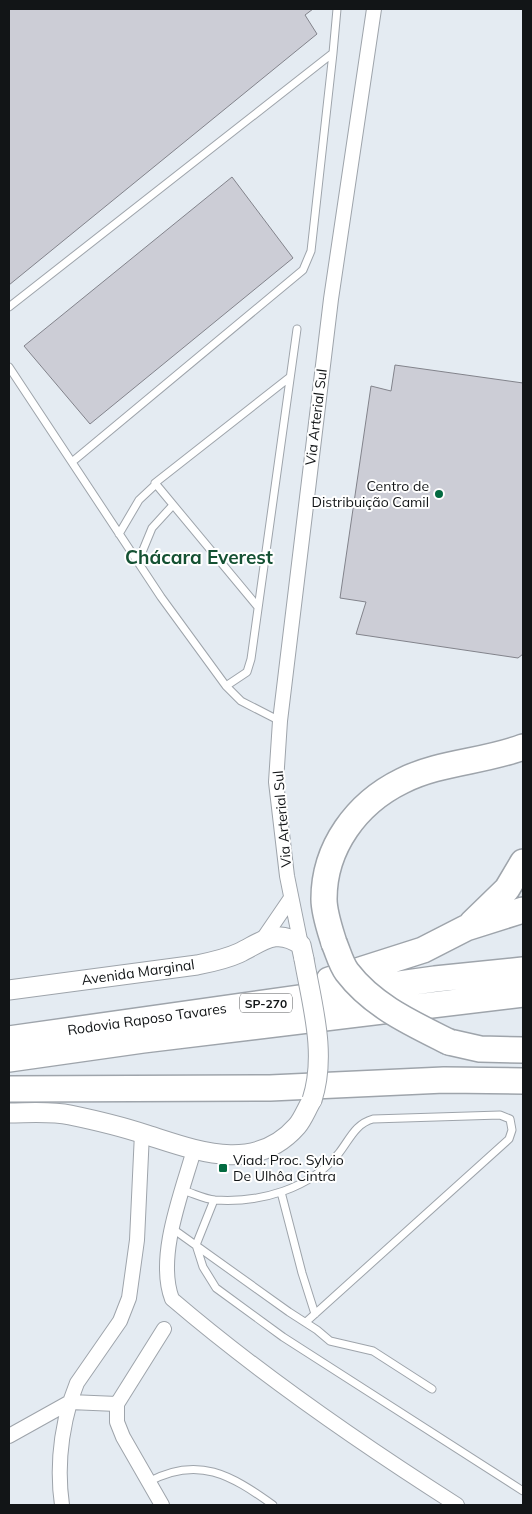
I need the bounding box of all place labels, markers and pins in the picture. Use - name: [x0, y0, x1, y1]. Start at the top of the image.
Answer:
- place label: Centro de Distribuição Camil: [312, 477, 429, 511]
- marker: Centro de Distribuição Camil: [433, 488, 445, 500]
- place label: Viad. Proc. Sylvio De Ulhôa Cintra: [233, 1151, 344, 1185]
- marker: Viad. Proc. Sylvio De Ulhôa Cintra: [217, 1162, 229, 1174]

